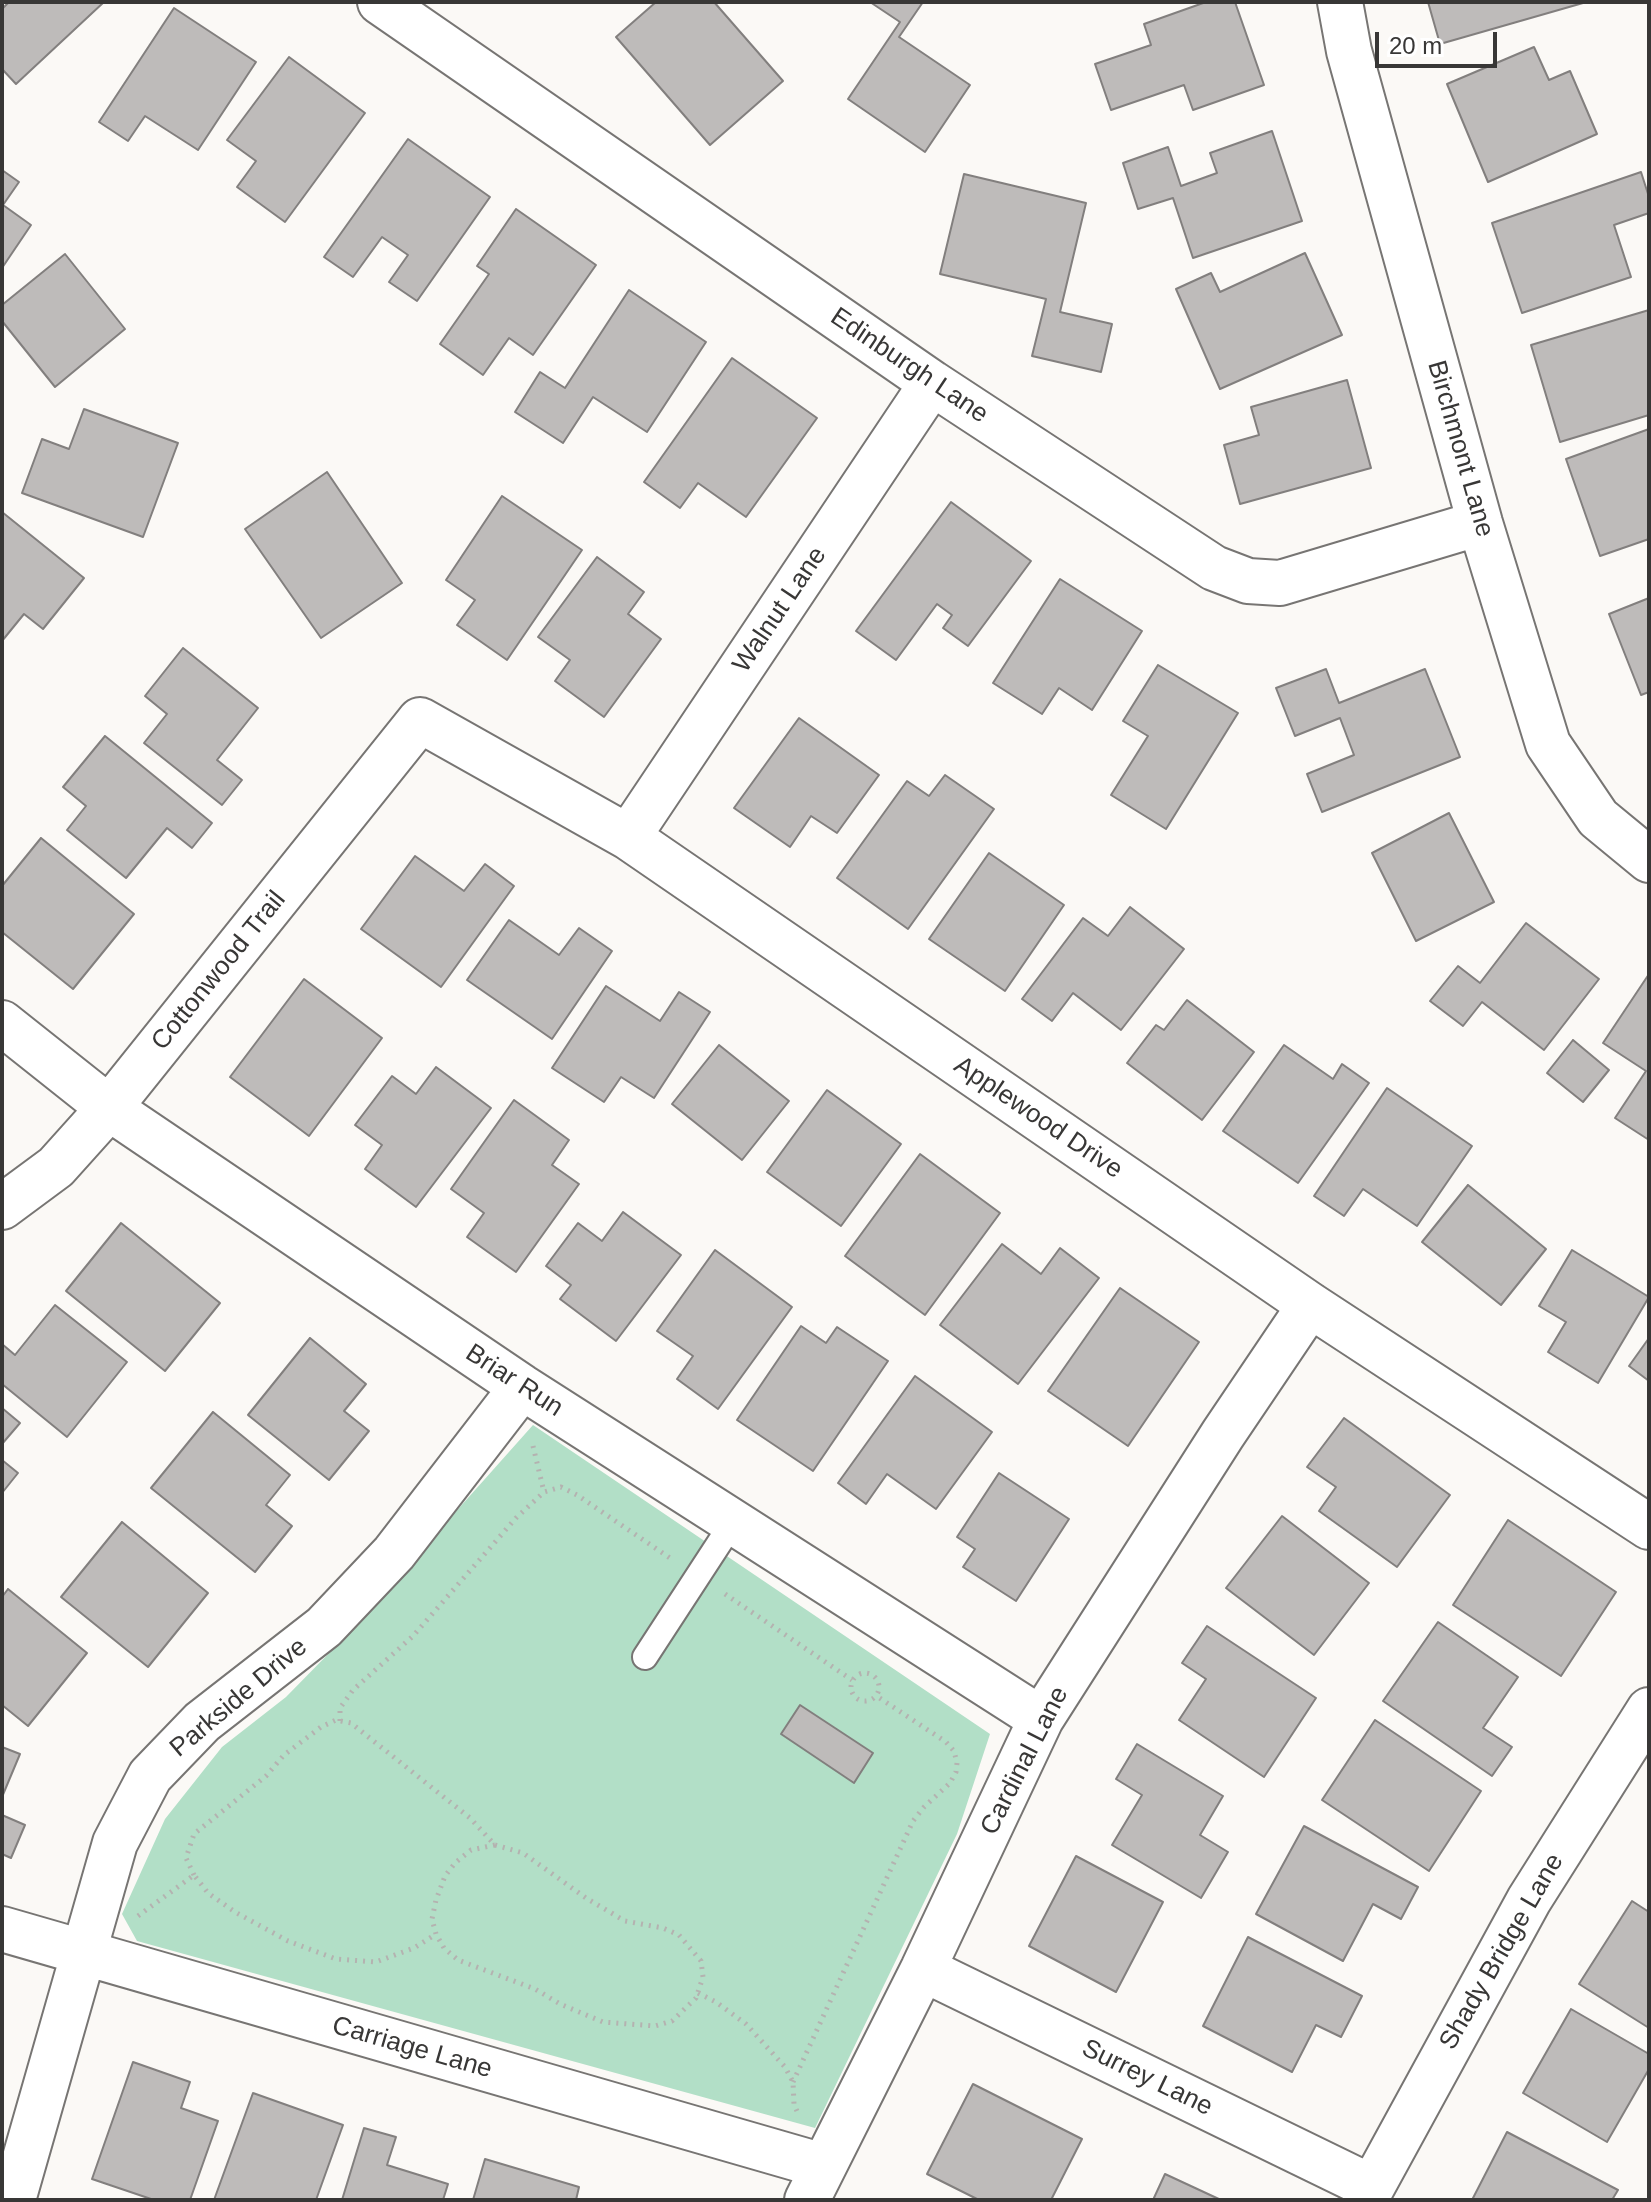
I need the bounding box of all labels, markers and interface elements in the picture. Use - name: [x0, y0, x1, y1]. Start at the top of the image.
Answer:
- scale bar: [1379, 16, 1501, 66]
- text: 20 m: [1389, 32, 1442, 59]
- street label: Edinburgh Lane: [824, 302, 994, 430]
- street label: Birchmont Lane: [1420, 357, 1500, 541]
- street label: Walnut Lane: [727, 541, 833, 679]
- street label: Cottonwood Trail: [145, 885, 293, 1057]
- street label: Applewood Drive: [948, 1050, 1128, 1186]
- street label: Briar Run: [459, 1338, 569, 1424]
- street label: Parkside Drive: [164, 1632, 314, 1764]
- street label: Cardinal Lane: [974, 1682, 1076, 1840]
- street label: Shady Bridge Lane: [1433, 1848, 1571, 2056]
- street label: Carriage Lane: [329, 2010, 495, 2086]
- street label: Surrey Lane: [1077, 2033, 1217, 2123]

